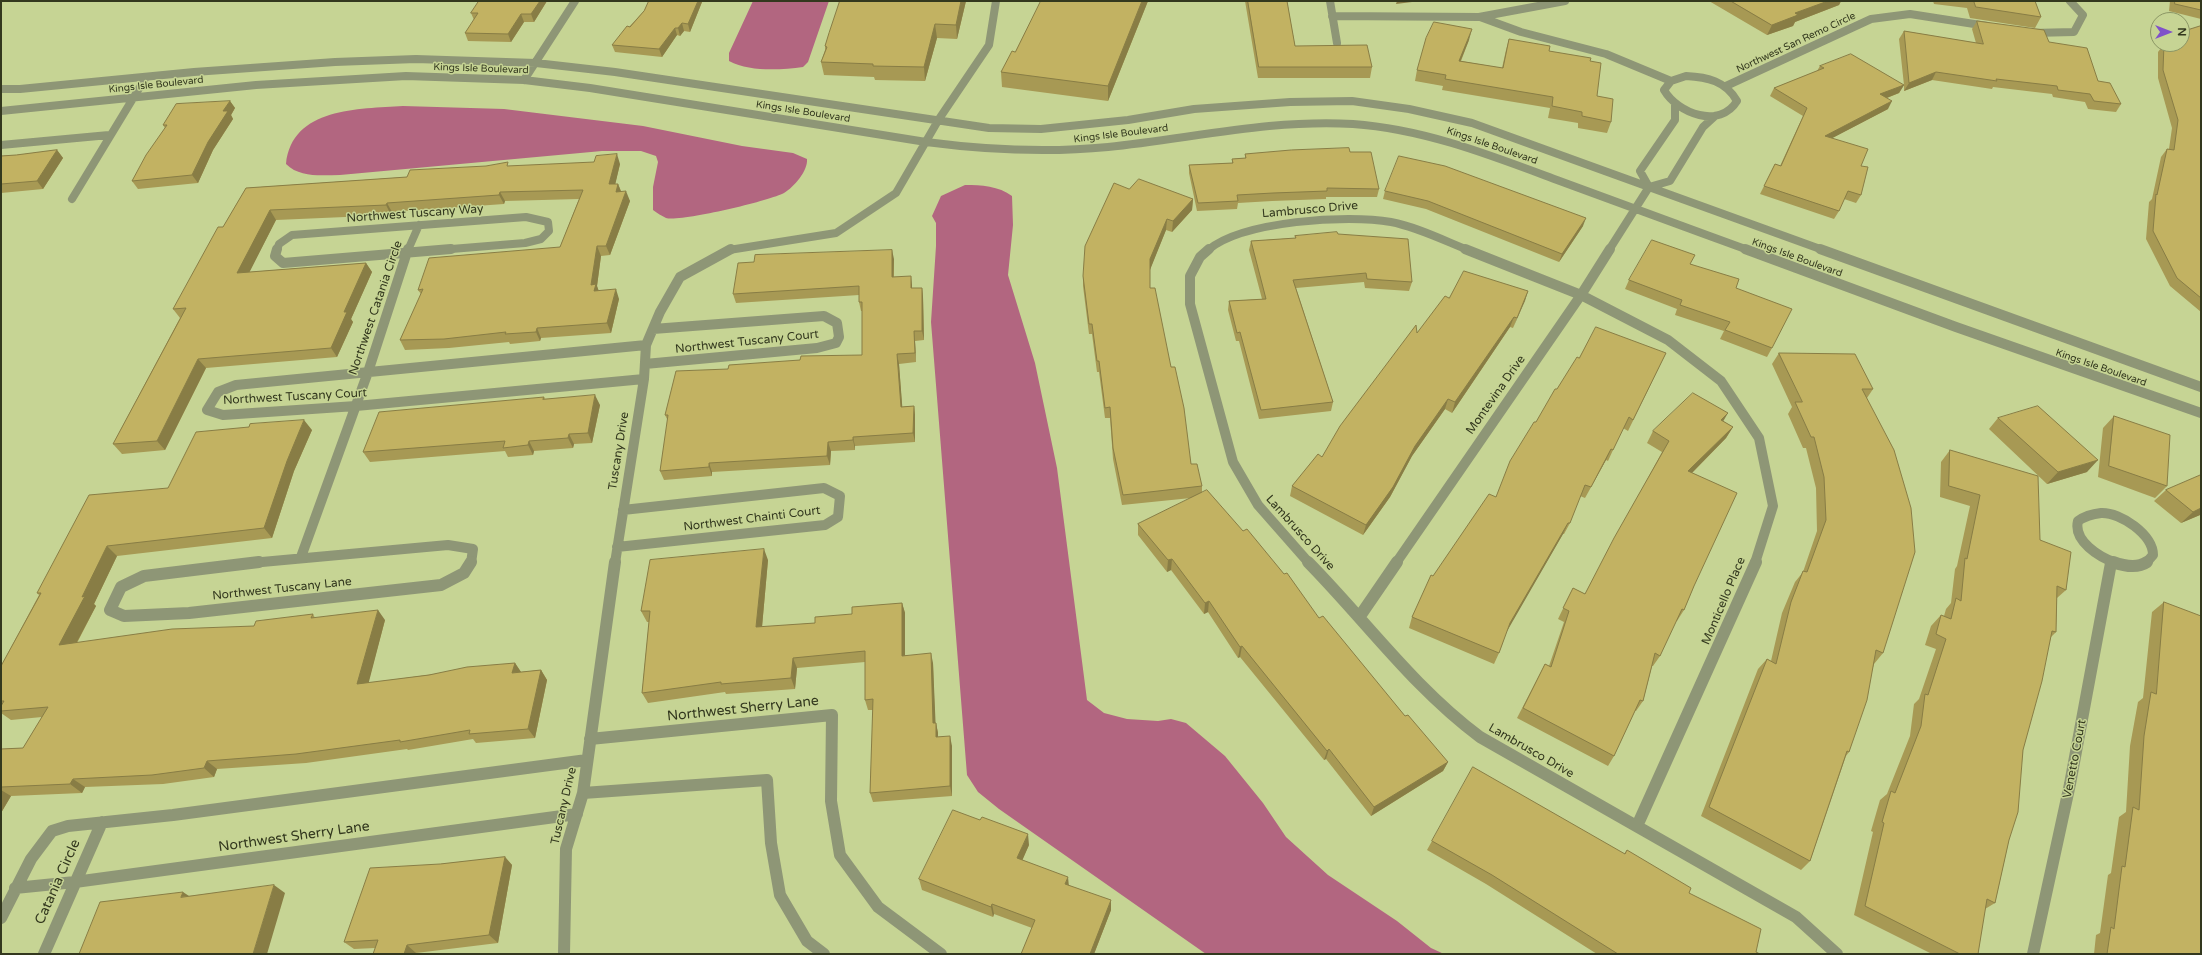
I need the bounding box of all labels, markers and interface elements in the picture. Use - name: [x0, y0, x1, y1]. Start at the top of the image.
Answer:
- street label: Northwest San Remo Circle: [1735, 10, 1857, 76]
- north arrow: [2150, 12, 2190, 52]
- text: N: [2175, 28, 2188, 36]
- street label: Kings Isle Boulevard: [433, 61, 529, 77]
- street label: Kings Isle Boulevard: [108, 74, 204, 96]
- street label: Kings Isle Boulevard: [755, 99, 851, 125]
- street label: Kings Isle Boulevard: [1073, 122, 1169, 146]
- street label: Kings Isle Boulevard: [1445, 125, 1539, 167]
- street label: Lambrusco Drive: [1261, 199, 1359, 221]
- street label: Northwest Tuscany Way: [346, 202, 484, 226]
- street label: Kings Isle Boulevard: [1750, 236, 1844, 280]
- street label: Northwest Catania Circle: [346, 239, 406, 377]
- street label: Northwest Tuscany Court: [675, 327, 819, 357]
- street label: Kings Isle Boulevard: [2054, 347, 2148, 389]
- street label: Montevina Drive: [1463, 353, 1529, 437]
- street label: Northwest Tuscany Court: [223, 386, 367, 408]
- street label: Tuscany Drive: [606, 411, 632, 491]
- street label: Lambrusco Drive: [1262, 492, 1338, 574]
- street label: Northwest Chainti Court: [683, 503, 821, 535]
- street label: Monticello Place: [1699, 555, 1749, 647]
- street label: Northwest Tuscany Lane: [212, 575, 352, 603]
- street label: Northwest Sherry Lane: [666, 693, 820, 725]
- street label: Venetto Court: [2060, 718, 2090, 800]
- street label: Lambrusco Drive: [1486, 721, 1576, 781]
- street label: Tuscany Drive: [548, 766, 580, 846]
- street label: Northwest Sherry Lane: [217, 818, 371, 856]
- street label: Catania Circle: [32, 837, 84, 927]

